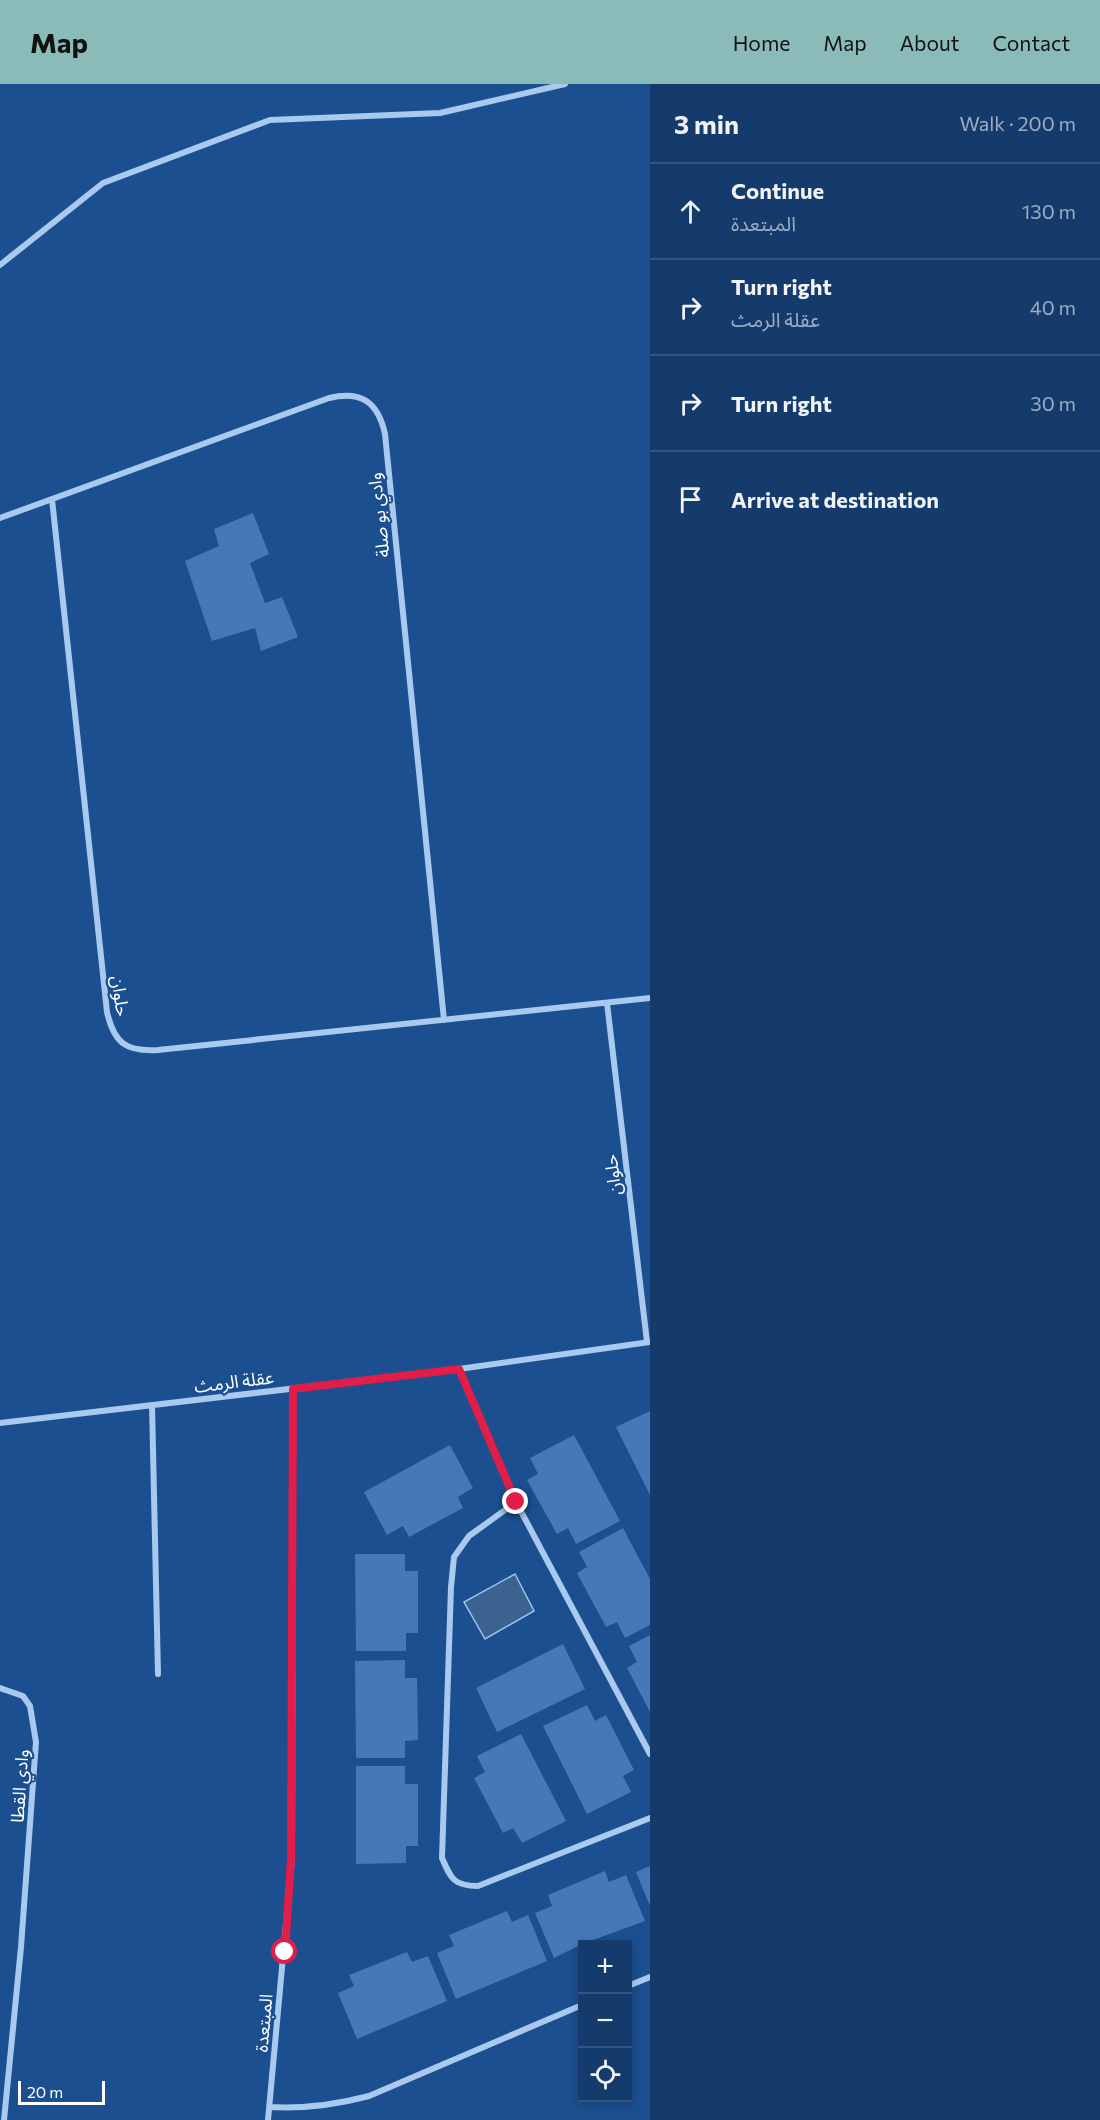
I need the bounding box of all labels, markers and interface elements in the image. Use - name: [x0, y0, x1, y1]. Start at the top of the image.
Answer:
- text: Map: [30, 25, 88, 59]
- text: Home: [733, 30, 790, 55]
- text: Map: [823, 30, 867, 55]
- text: About: [900, 30, 959, 55]
- text: Contact: [992, 30, 1070, 55]
- text: 3 min: [674, 108, 739, 139]
- text: Walk · 200 m: [959, 111, 1076, 135]
- text: Continue: [731, 177, 824, 204]
- icon: ahead: [674, 195, 707, 228]
- text: 130 m: [1022, 199, 1076, 223]
- text: المبتعدة: [731, 211, 796, 235]
- text: Turn right: [731, 273, 832, 300]
- icon: right: [674, 291, 707, 324]
- text: 40 m: [1030, 295, 1076, 319]
- text: عقلة الرمث: [731, 307, 820, 331]
- icon: right: [674, 387, 707, 420]
- text: Turn right: [731, 390, 832, 417]
- text: 30 m: [1030, 391, 1076, 415]
- street label: وادي بو صلة: [363, 471, 397, 559]
- icon: arrive: [674, 483, 707, 516]
- text: Arrive at destination: [731, 486, 939, 513]
- street label: حلوان: [106, 974, 135, 1018]
- street label: حلوان: [599, 1153, 626, 1197]
- street label: عقلة الرمث: [193, 1365, 275, 1398]
- route end: [502, 1488, 528, 1514]
- street label: وادي القطا: [5, 1748, 36, 1824]
- route start: [271, 1938, 297, 1964]
- map controls: [578, 1940, 632, 2102]
- button: +: [578, 1940, 632, 1994]
- street label: المبتعدة: [249, 1993, 277, 2053]
- button: −: [578, 1994, 632, 2048]
- button: locate: [578, 2048, 632, 2102]
- scale bar: [18, 2078, 105, 2106]
- text: 20 m: [27, 2082, 63, 2101]

